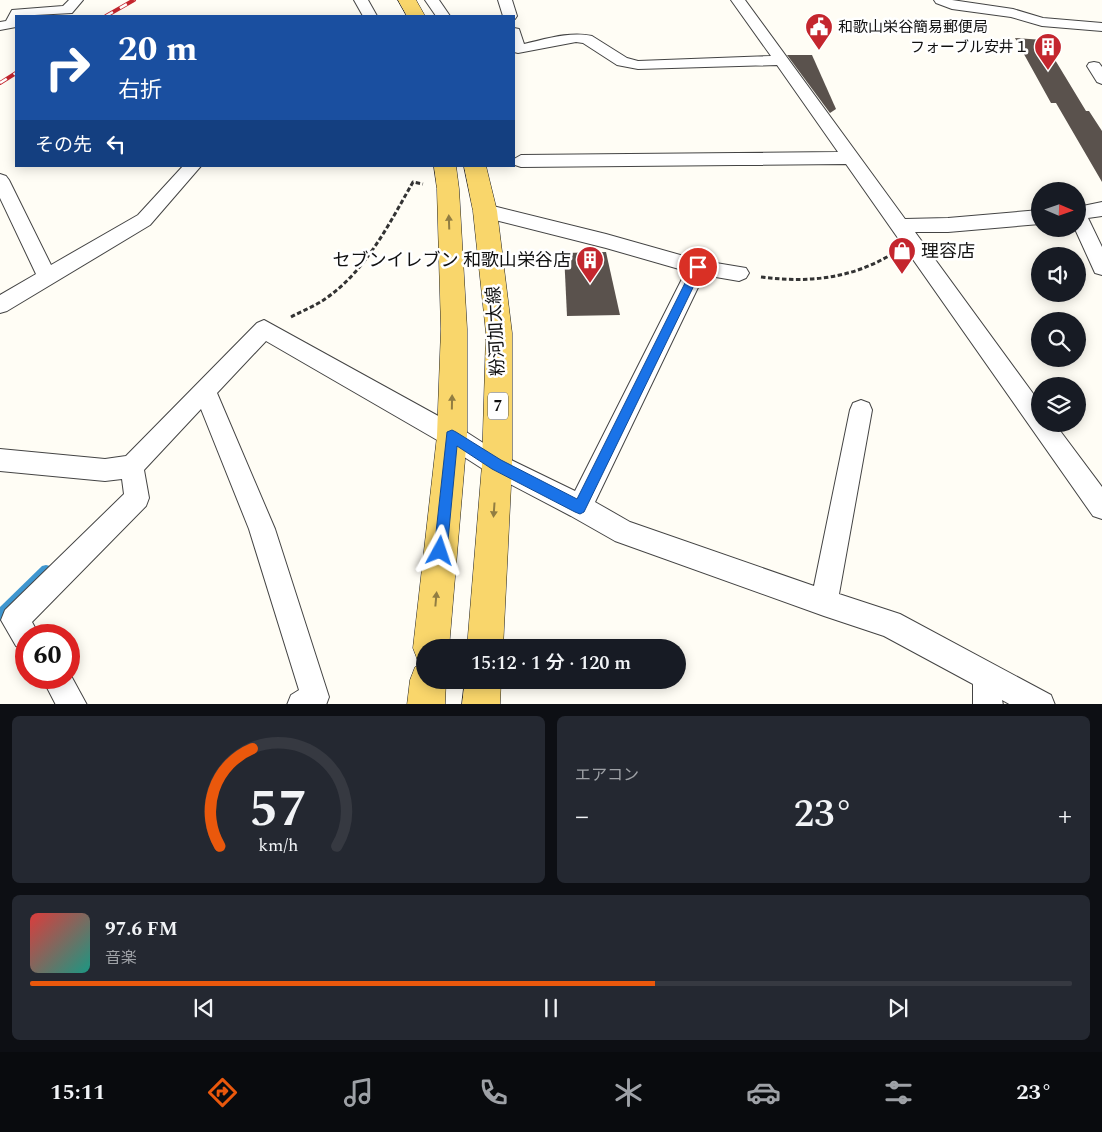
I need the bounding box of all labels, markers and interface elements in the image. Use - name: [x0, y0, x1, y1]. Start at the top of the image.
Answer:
- public building icon: 和歌山栄谷簡易郵便局: [804, 12, 834, 51]
- place label: 和歌山栄谷簡易郵便局: [838, 16, 988, 39]
- text: 20 m: [118, 23, 198, 76]
- building icon: フォーブル安井１: [1033, 32, 1063, 71]
- icon: right: [35, 35, 100, 100]
- place label: フォーブル安井１: [910, 36, 1029, 59]
- text: 右折: [118, 74, 162, 107]
- icon: left: [102, 130, 130, 158]
- text: その先: [35, 131, 92, 160]
- north arrow: [1031, 182, 1086, 238]
- map controls: [1031, 182, 1086, 432]
- one-way arrow: [445, 214, 453, 230]
- shop icon: 理容店: [887, 236, 917, 275]
- place label: 理容店: [921, 238, 975, 265]
- building icon: セブンイレブン 和歌山栄谷店: [575, 245, 605, 284]
- pin: [677, 246, 719, 288]
- place label: セブンイレブン 和歌山栄谷店: [333, 247, 571, 274]
- button: sound: [1031, 247, 1086, 302]
- icon: arrive: [684, 253, 712, 281]
- street label: 粉河加太線: [480, 285, 512, 377]
- button: search: [1031, 312, 1086, 367]
- button: layers: [1031, 377, 1086, 432]
- road number: 7: [488, 392, 508, 420]
- one-way arrow: [448, 394, 456, 410]
- one-way arrow: [489, 503, 497, 519]
- position arrow: [413, 524, 465, 576]
- one-way arrow: [432, 591, 440, 607]
- speed limit sign: 60: [15, 624, 80, 689]
- text: 15:12 · 1 分 · 120 m: [471, 649, 631, 678]
- text: エアコン: [575, 763, 639, 787]
- text: 57: [249, 770, 308, 849]
- text: 23°: [794, 786, 853, 844]
- text: −: [575, 795, 589, 838]
- text: +: [1058, 795, 1072, 838]
- text: km/h: [258, 832, 299, 859]
- text: 97.6 FM: [105, 915, 178, 944]
- text: 音楽: [105, 946, 137, 970]
- icon: previous: [190, 994, 218, 1022]
- icon: pause: [537, 994, 565, 1022]
- icon: next: [884, 994, 912, 1022]
- icon: directions: [205, 1075, 240, 1110]
- icon: music: [341, 1075, 376, 1110]
- icon: phone: [476, 1075, 511, 1110]
- icon: climate: [611, 1075, 646, 1110]
- icon: car: [746, 1075, 781, 1110]
- icon: filters: [881, 1075, 916, 1110]
- text: 15:11: [50, 1076, 105, 1109]
- text: 23°: [1016, 1076, 1052, 1109]

